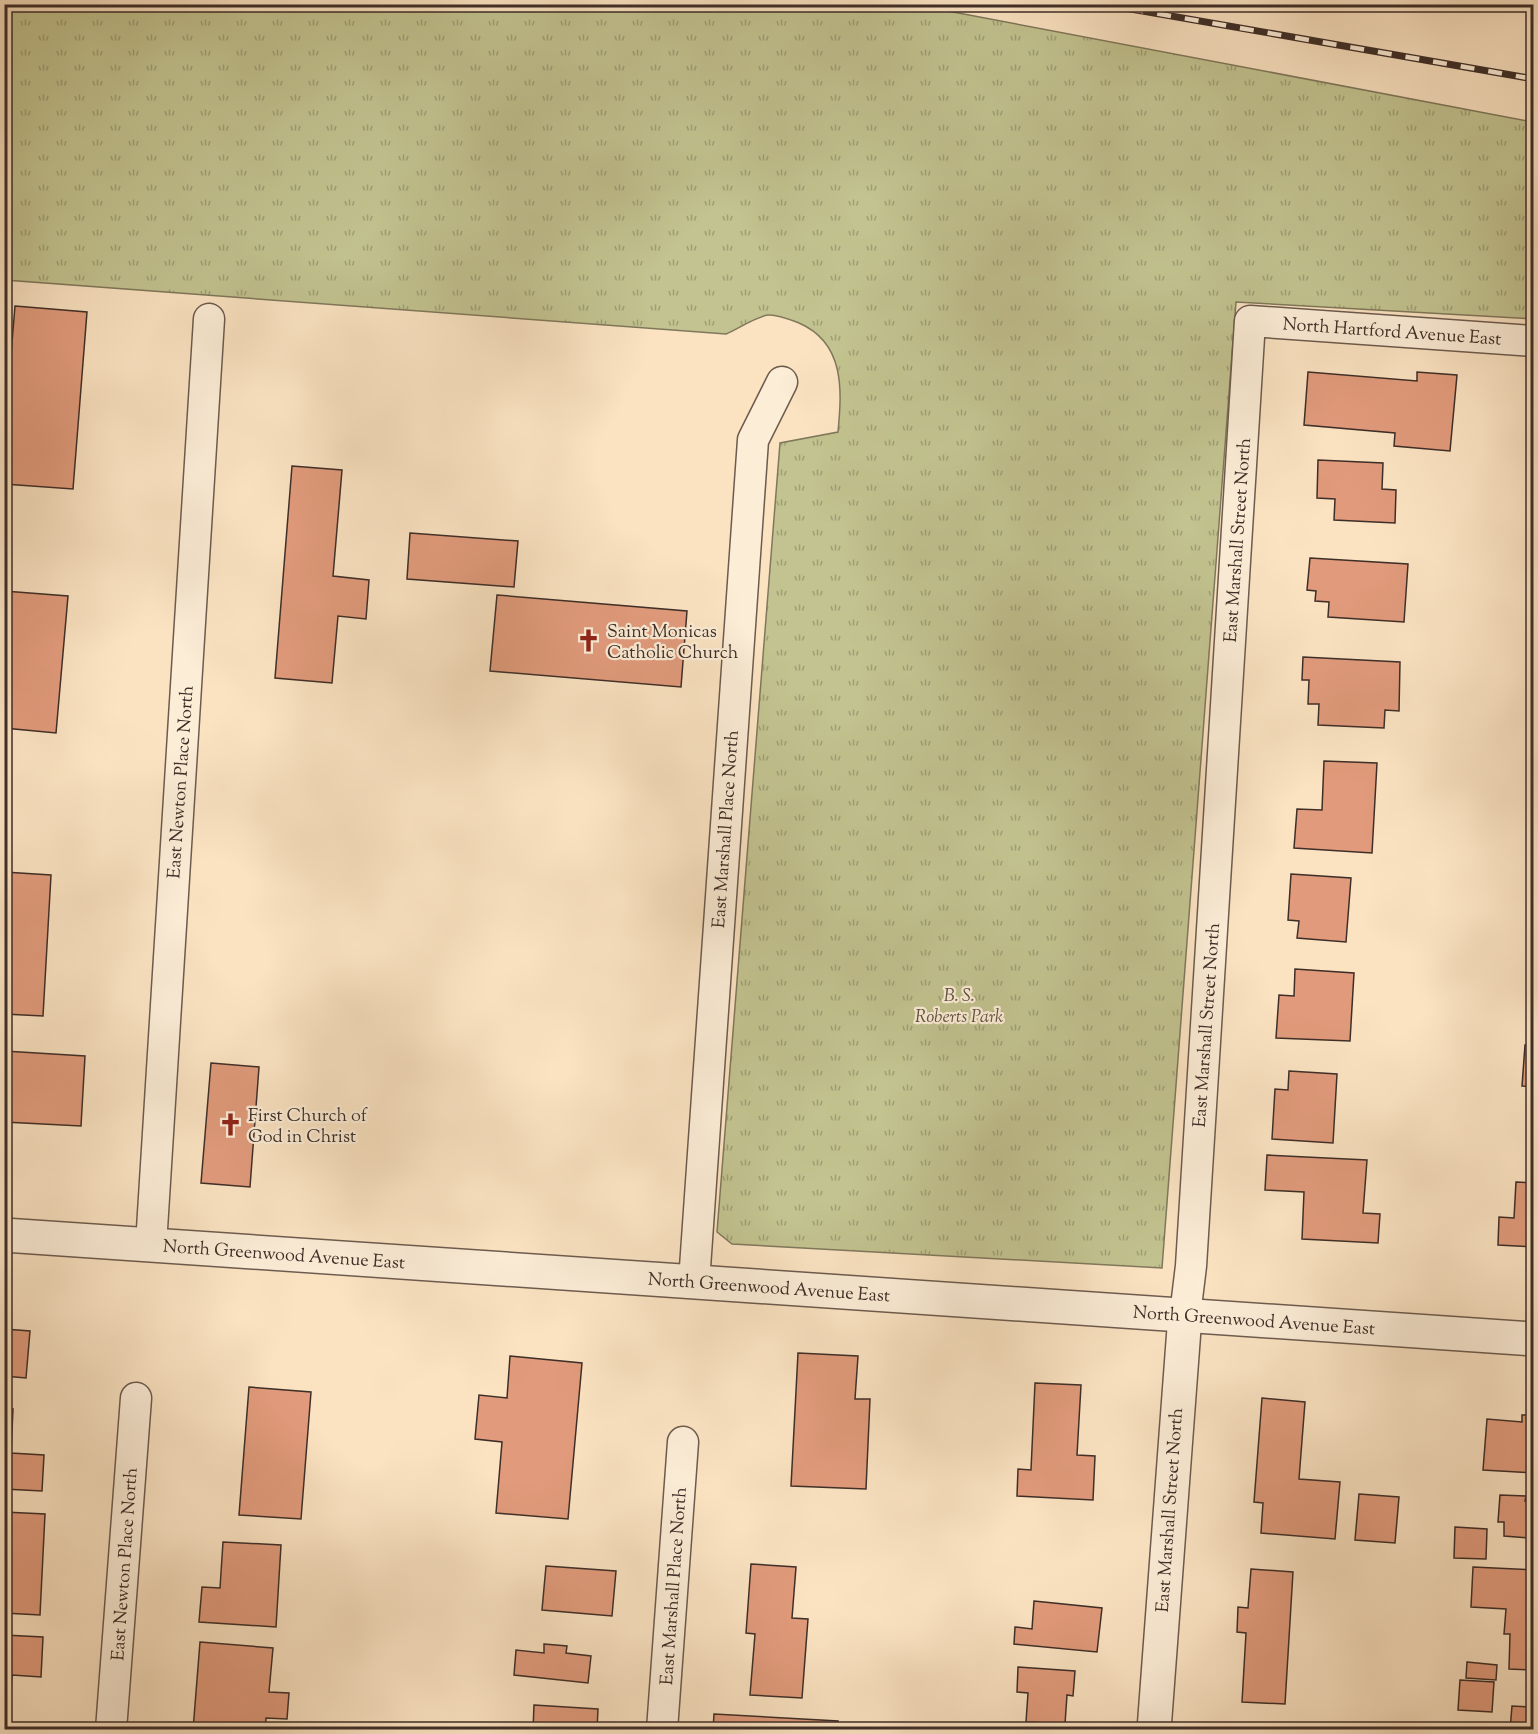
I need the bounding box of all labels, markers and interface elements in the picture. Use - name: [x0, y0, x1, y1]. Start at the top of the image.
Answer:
- street label: North Hartford Avenue East: [1282, 312, 1502, 354]
- street label: East Marshall Street North: [1219, 436, 1259, 643]
- place label: Saint Monicas Catholic Church: [607, 620, 739, 667]
- church icon: Saint Monicas Catholic Church: [576, 628, 602, 654]
- street label: East Newton Place North: [162, 684, 202, 880]
- street label: East Marshall Place North: [707, 729, 747, 929]
- street label: East Marshall Street North: [1188, 921, 1228, 1128]
- park label: B. S. Roberts Park: [915, 984, 1003, 1031]
- place label: First Church of God in Christ: [248, 1104, 368, 1151]
- church icon: First Church of God in Christ: [217, 1112, 243, 1138]
- street label: North Greenwood Avenue East: [162, 1235, 406, 1277]
- street label: North Greenwood Avenue East: [647, 1268, 891, 1310]
- street label: North Greenwood Avenue East: [1132, 1301, 1376, 1343]
- street label: East Marshall Street North: [1151, 1406, 1191, 1613]
- street label: East Newton Place North: [106, 1466, 146, 1662]
- street label: East Marshall Place North: [655, 1486, 695, 1686]

